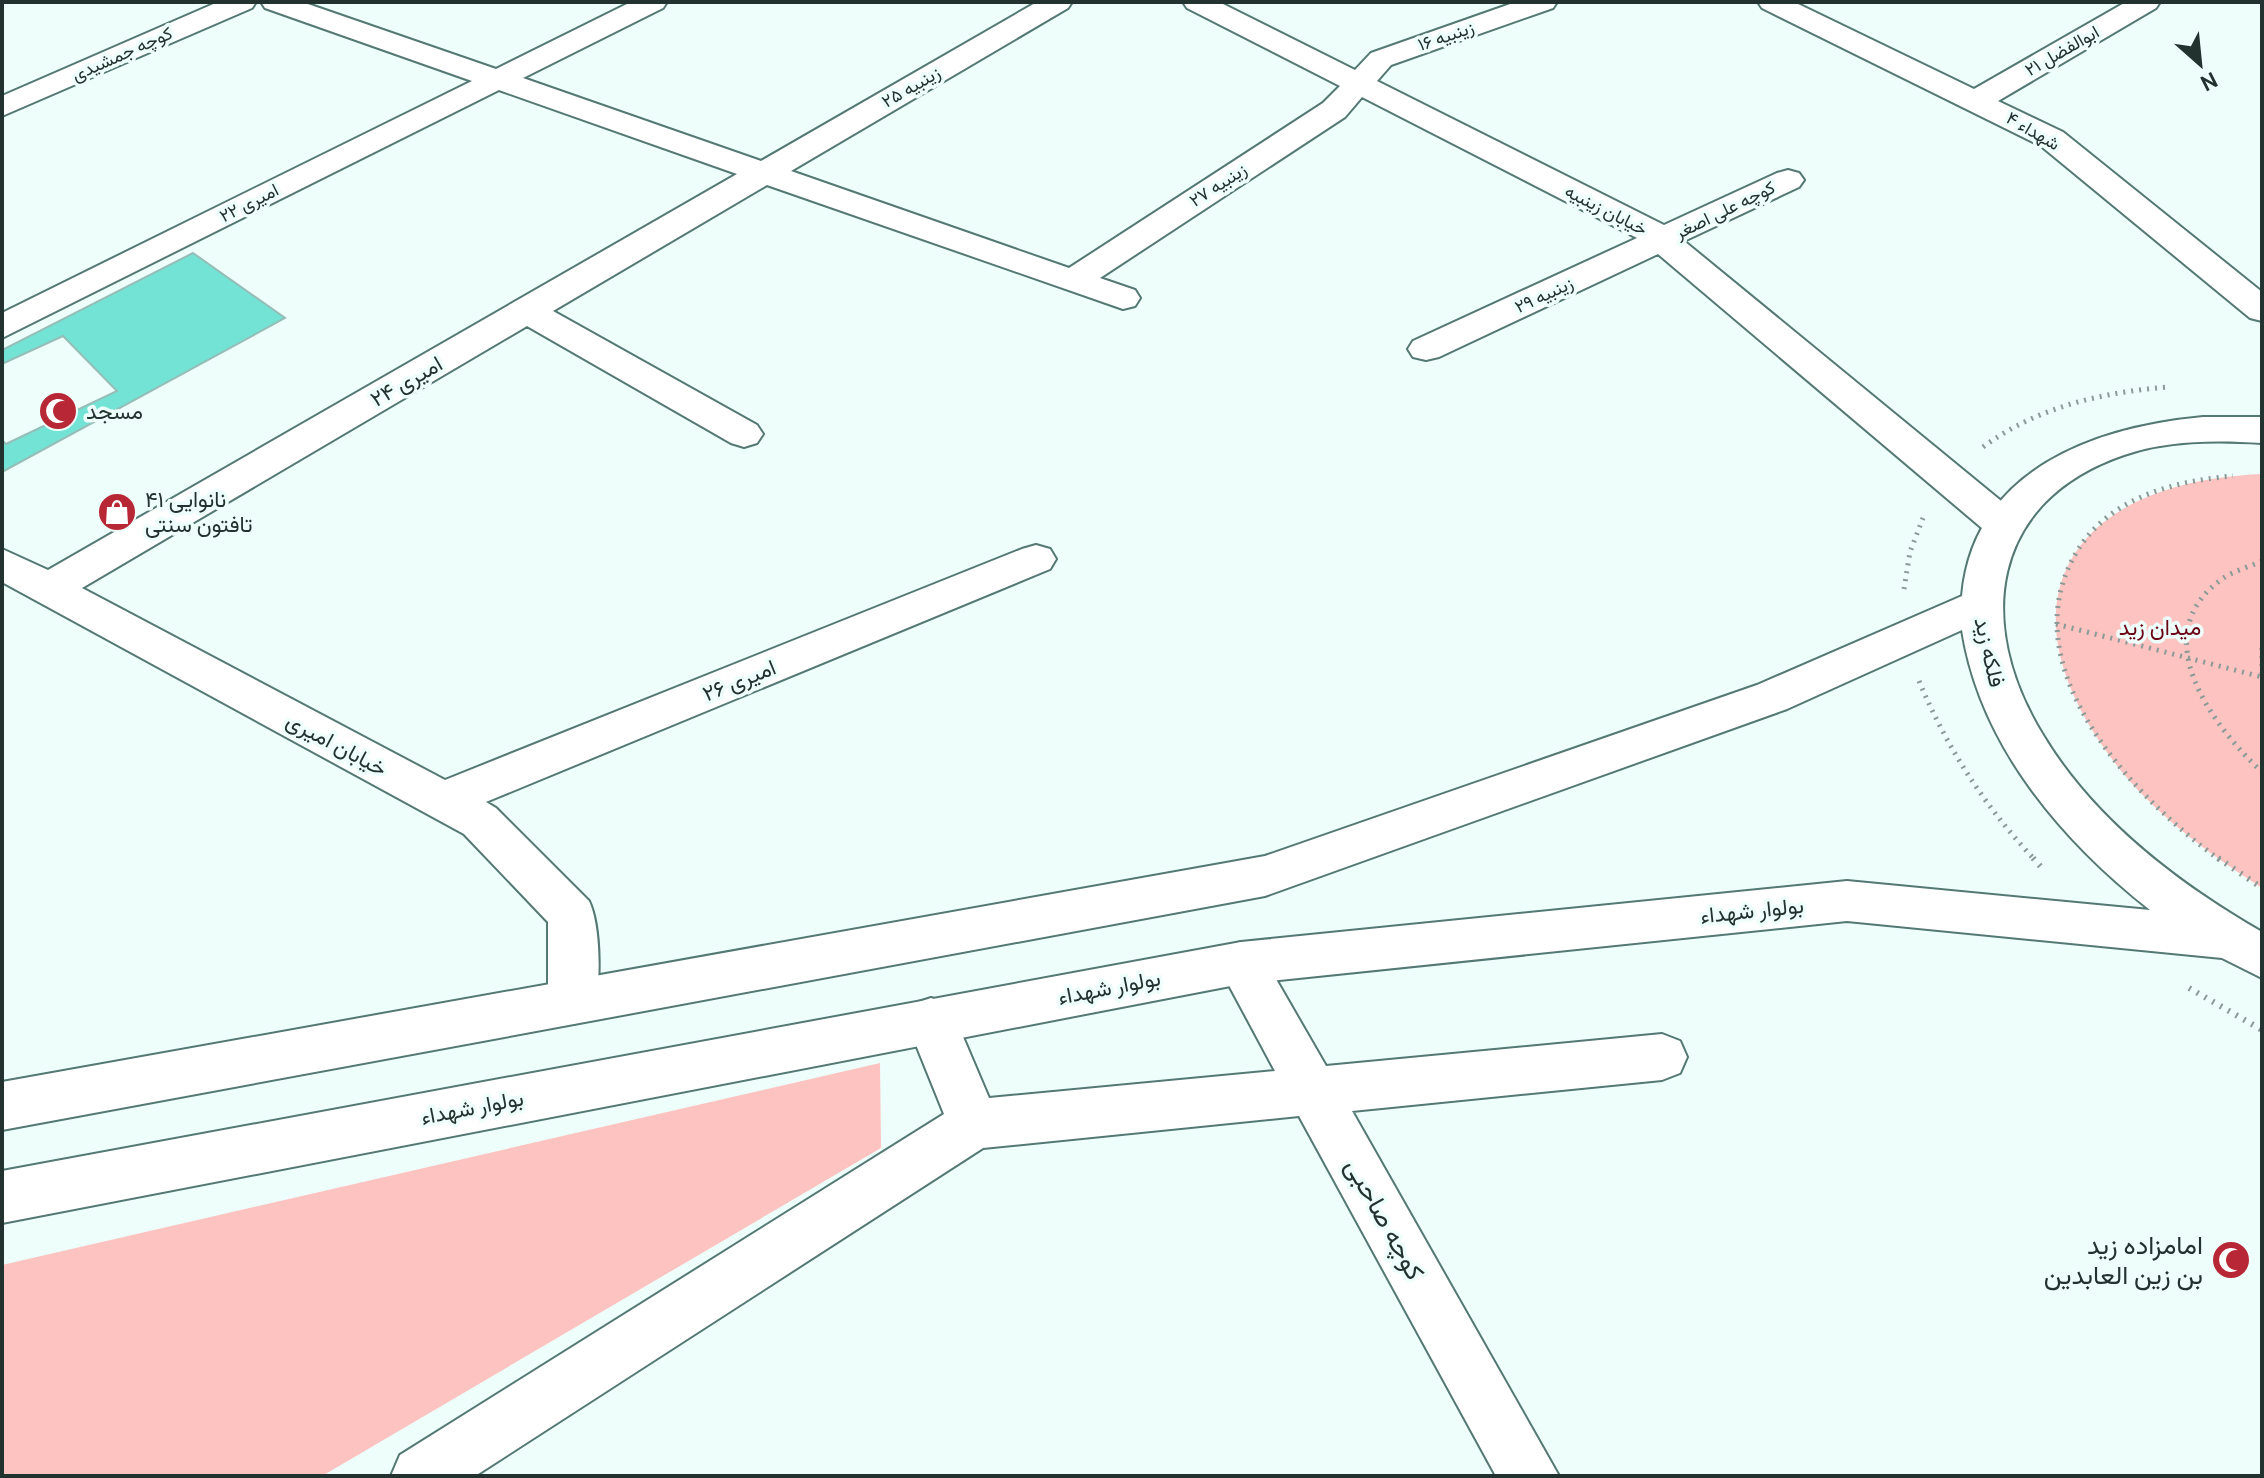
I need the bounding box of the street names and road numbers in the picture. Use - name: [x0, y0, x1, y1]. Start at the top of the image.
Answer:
- street label: زینبیه ۱۶: [1415, 16, 1477, 56]
- street label: ابوالفضل ۲۱: [2021, 21, 2103, 81]
- street label: کوچه جمشیدی: [68, 22, 176, 87]
- street label: زینبیه ۲۵: [878, 61, 944, 113]
- street label: شهداء ۴: [2002, 107, 2064, 155]
- street label: زینبیه ۲۷: [1185, 158, 1251, 212]
- street label: کوچه علی اصغر: [1670, 176, 1779, 245]
- street label: امیری ۲۲: [216, 179, 282, 227]
- street label: خیابان زینبیه: [1561, 180, 1651, 240]
- street label: زینبیه ۲۹: [1511, 272, 1577, 318]
- street label: امیری ۲۴: [365, 350, 447, 413]
- street label: فلکه زید: [1968, 615, 2011, 690]
- street label: امیری ۲۶: [699, 654, 780, 707]
- street label: خیابان امیری: [282, 707, 392, 782]
- street label: بولوار شهداء: [1699, 892, 1805, 929]
- street label: بولوار شهداء: [1055, 964, 1163, 1011]
- street label: بولوار شهداء: [418, 1084, 526, 1131]
- street label: کوچه صاحبی: [1337, 1153, 1432, 1286]

